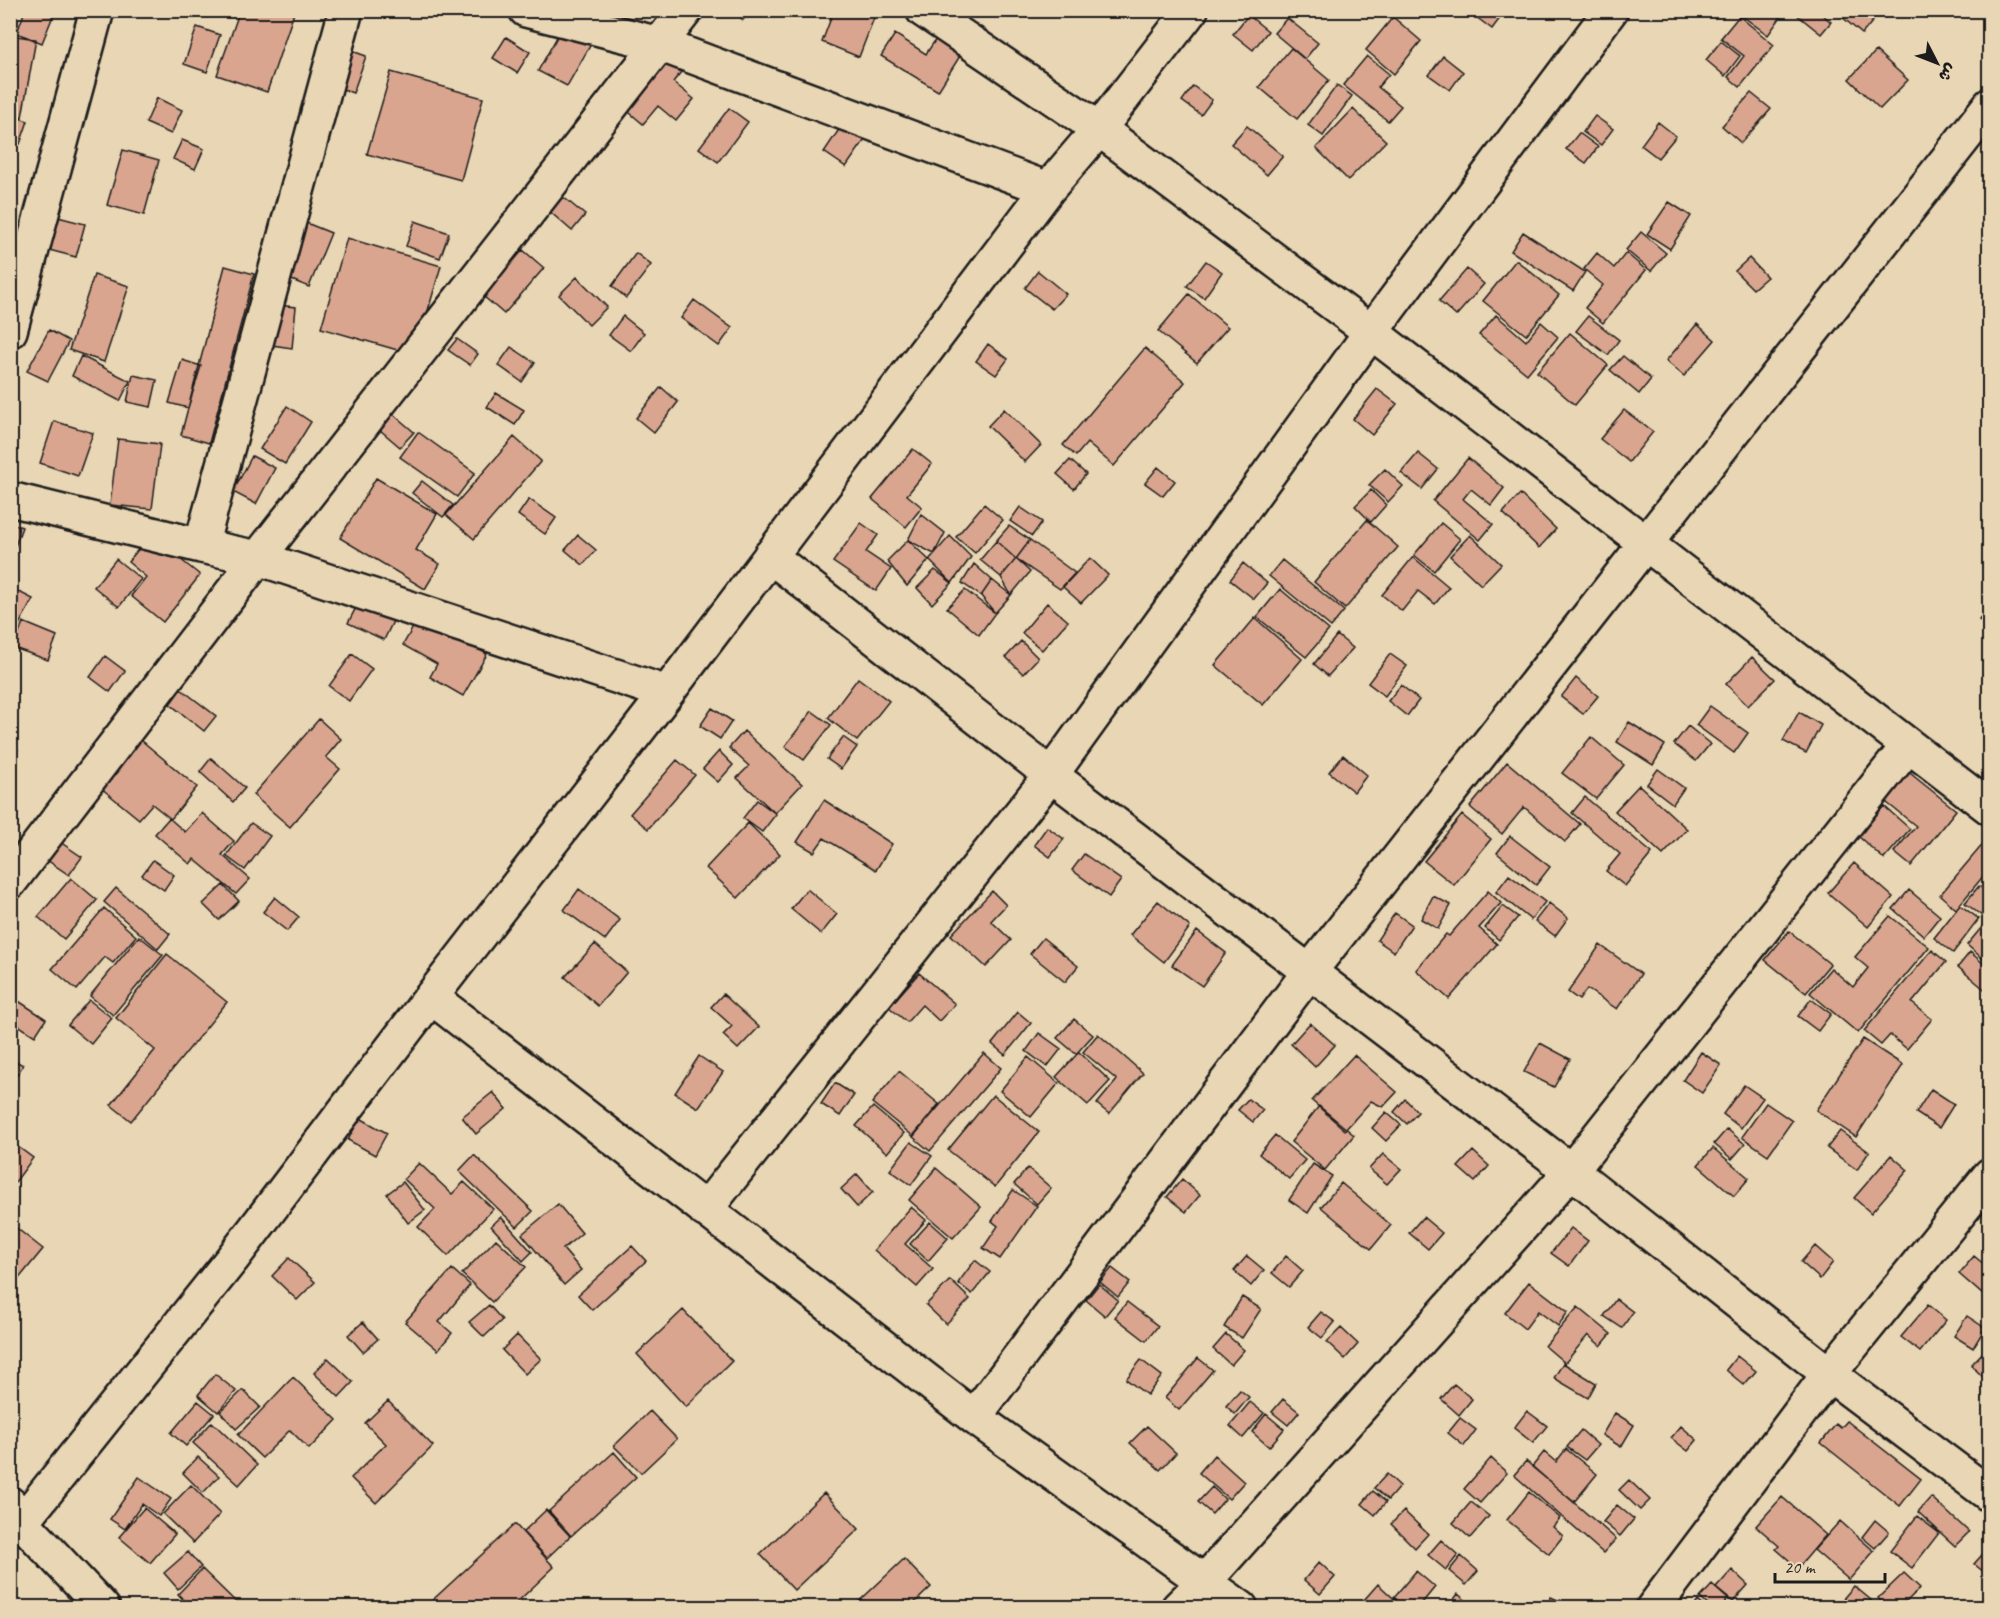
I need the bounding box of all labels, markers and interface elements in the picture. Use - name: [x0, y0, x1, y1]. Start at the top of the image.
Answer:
- north arrow: [1907, 33, 1967, 93]
- text: ش: [1934, 59, 1961, 86]
- scale bar: [1775, 1546, 1884, 1584]
- text: 20 m: [1784, 1556, 1817, 1578]

